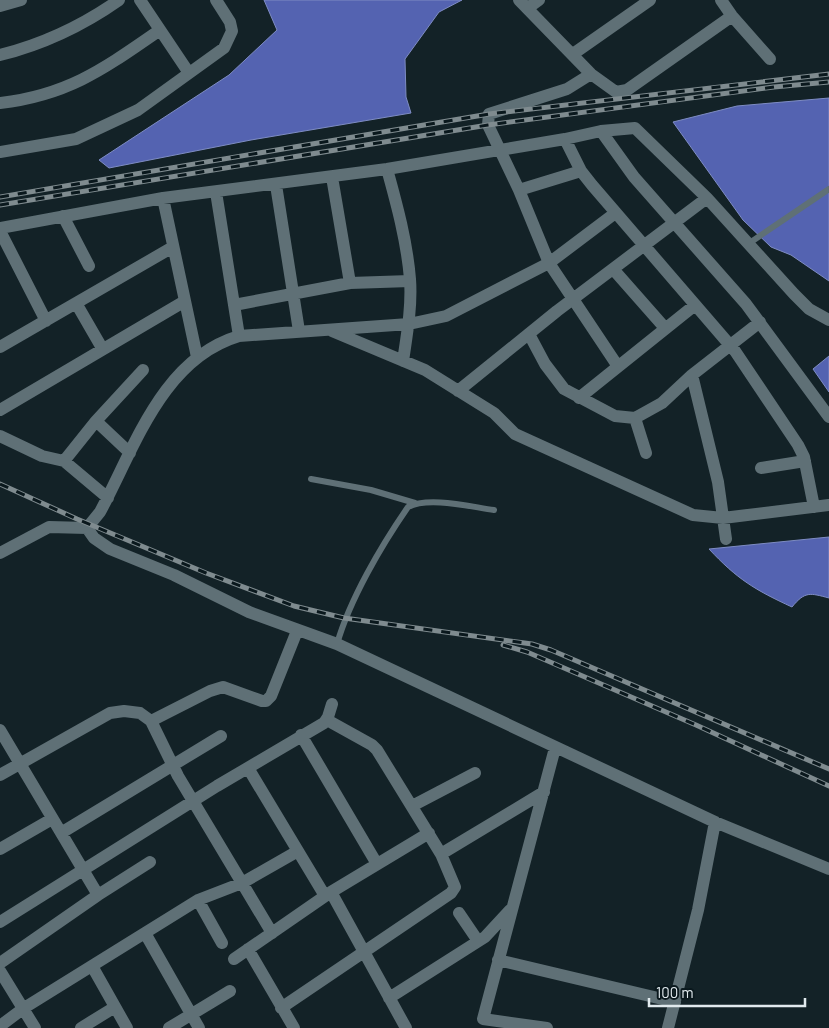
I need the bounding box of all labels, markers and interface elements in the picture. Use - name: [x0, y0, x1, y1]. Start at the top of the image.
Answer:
- scale bar: [649, 976, 805, 1008]
- text: 100 m: [656, 983, 694, 1001]

